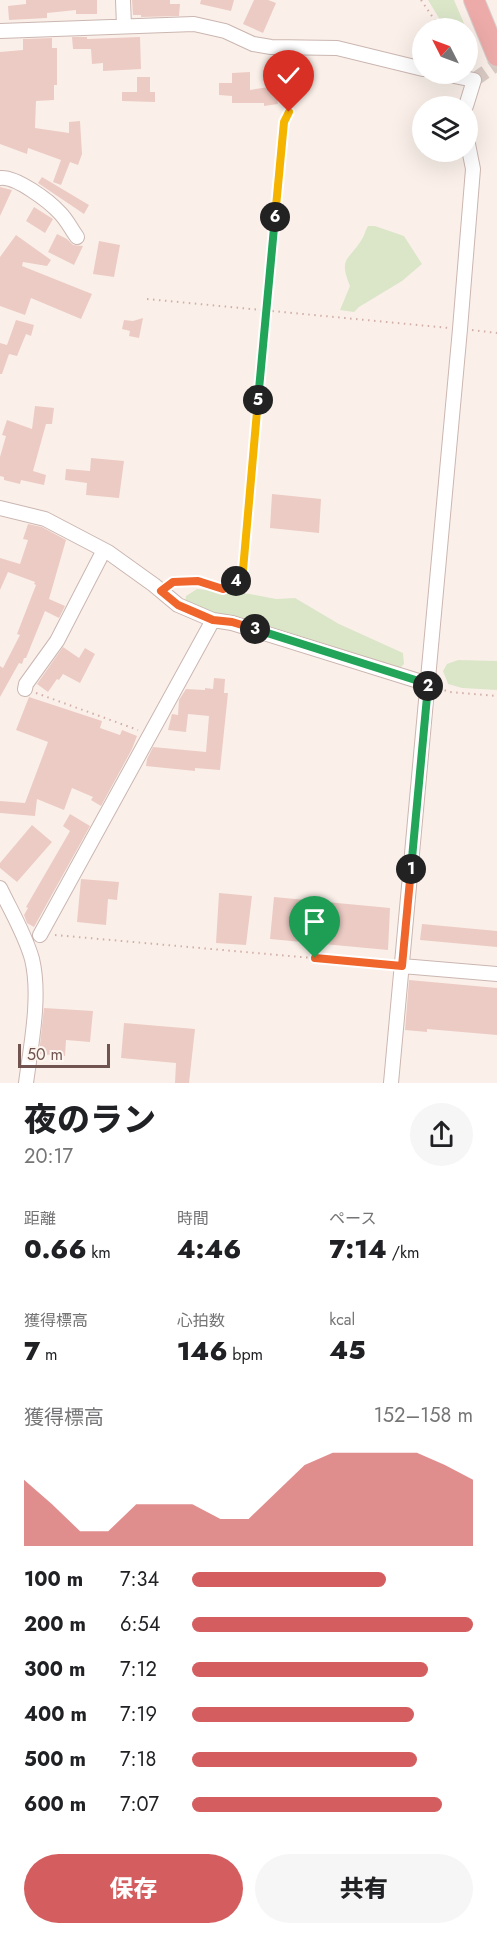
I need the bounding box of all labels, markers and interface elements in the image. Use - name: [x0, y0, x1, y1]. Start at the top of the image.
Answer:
- north arrow: [412, 18, 478, 84]
- map controls: [412, 18, 478, 162]
- pin: [263, 50, 314, 112]
- icon: check: [272, 59, 305, 92]
- button: layers: [412, 96, 478, 162]
- pin: 6: [260, 202, 290, 232]
- text: 6: [270, 205, 280, 228]
- pin: 5: [243, 385, 273, 415]
- text: 5: [253, 388, 263, 411]
- pin: 4: [221, 566, 251, 596]
- text: 4: [230, 569, 242, 592]
- pin: 3: [240, 614, 270, 644]
- text: 3: [250, 617, 260, 640]
- pin: 2: [413, 671, 443, 701]
- text: 2: [423, 674, 433, 697]
- pin: 1: [396, 854, 426, 884]
- text: 1: [407, 857, 415, 880]
- pin: [289, 896, 340, 958]
- icon: arrive: [298, 905, 331, 938]
- scale bar: [18, 1041, 110, 1068]
- text: 50 m: [27, 1043, 63, 1066]
- text: 夜のラン: [24, 1096, 156, 1143]
- button: share: [410, 1103, 473, 1166]
- text: 20:17: [24, 1142, 73, 1171]
- text: 距離: [24, 1207, 56, 1230]
- text: 時間: [177, 1207, 209, 1230]
- text: ペース: [329, 1207, 377, 1230]
- text: 0.66: [24, 1230, 87, 1268]
- text: 4:46: [177, 1230, 241, 1268]
- text: 7:14: [329, 1230, 387, 1268]
- text: km: [87, 1241, 111, 1264]
- text: /km: [387, 1241, 419, 1264]
- text: kcal: [329, 1308, 355, 1331]
- text: 獲得標高: [24, 1309, 88, 1332]
- text: 心拍数: [177, 1309, 225, 1332]
- text: 45: [329, 1331, 366, 1369]
- text: 7: [24, 1332, 40, 1370]
- text: 146: [177, 1332, 228, 1370]
- text: m: [40, 1343, 58, 1366]
- text: bpm: [228, 1343, 263, 1366]
- text: 152–158 m: [374, 1401, 473, 1430]
- text: 獲得標高: [24, 1403, 104, 1432]
- text: 100 m: [24, 1565, 83, 1594]
- text: 7:34: [120, 1565, 159, 1594]
- text: 200 m: [24, 1610, 86, 1639]
- text: 6:54: [120, 1610, 160, 1639]
- text: 300 m: [24, 1655, 85, 1684]
- text: 7:12: [120, 1655, 157, 1684]
- text: 400 m: [24, 1700, 87, 1729]
- text: 7:19: [120, 1700, 157, 1729]
- text: 500 m: [24, 1745, 86, 1774]
- text: 7:18: [120, 1745, 156, 1774]
- text: 600 m: [24, 1790, 86, 1819]
- text: 7:07: [120, 1790, 159, 1819]
- button: 保存: [24, 1854, 243, 1923]
- button: 共有: [255, 1854, 473, 1923]

